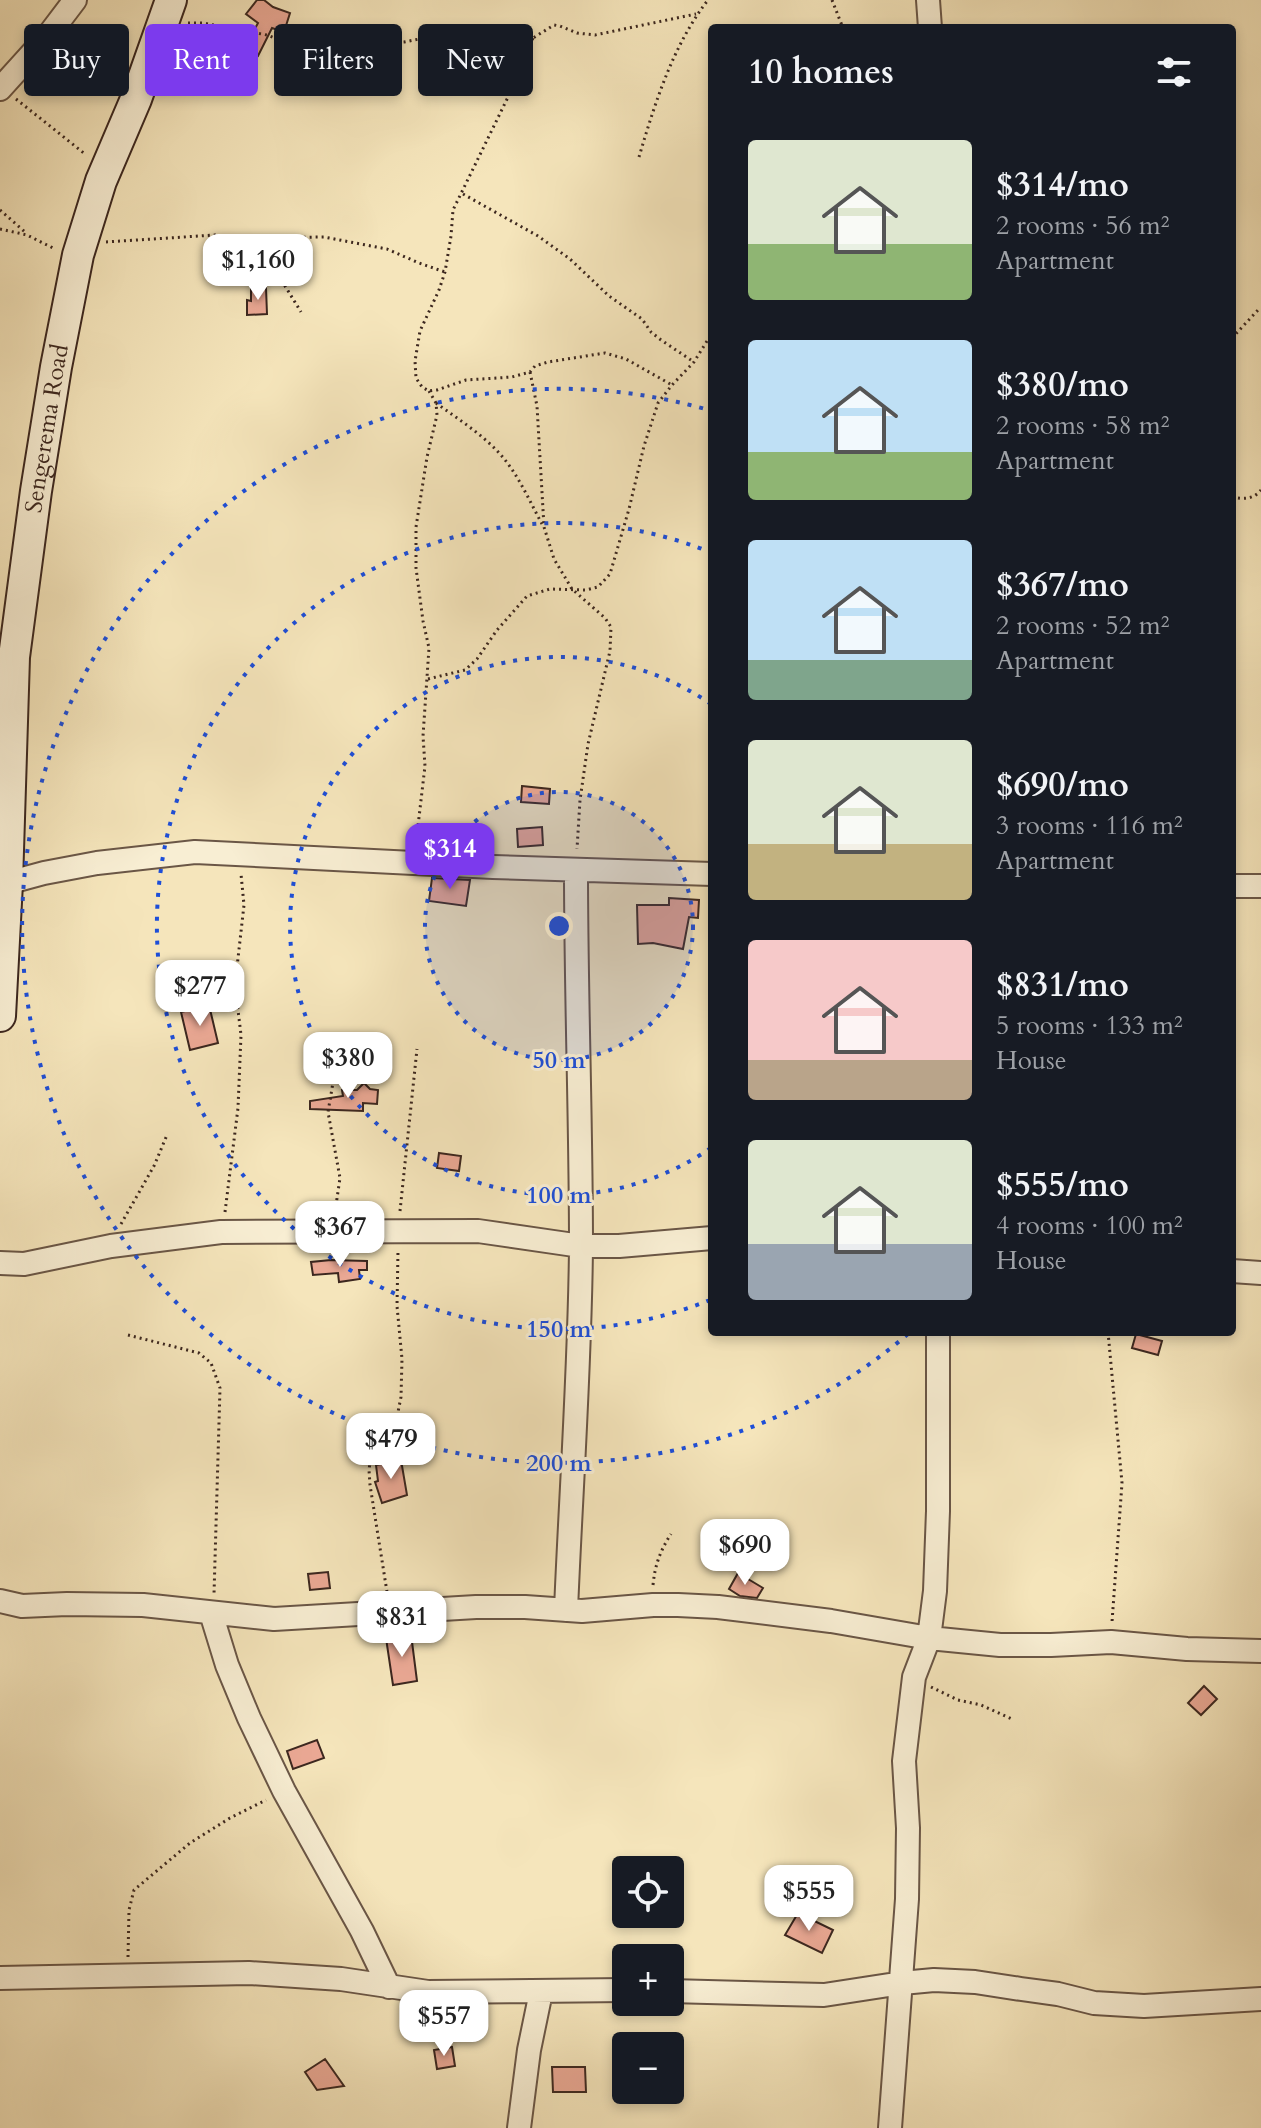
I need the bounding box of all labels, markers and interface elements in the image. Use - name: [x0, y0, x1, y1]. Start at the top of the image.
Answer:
- chip: Buy: [24, 24, 129, 96]
- chip: Rent: [145, 24, 258, 96]
- chip: Filters: [274, 24, 402, 96]
- chip: New: [418, 24, 533, 96]
- text: 10 homes: [748, 49, 894, 95]
- icon: filters: [1152, 50, 1196, 94]
- text: $314/mo: [996, 162, 1129, 208]
- icon: home: [812, 172, 908, 268]
- text: 2 rooms · 56 m²: [996, 208, 1169, 243]
- pin: $1,160: [193, 234, 323, 302]
- text: $1,160: [221, 242, 295, 277]
- text: Apartment: [996, 243, 1114, 278]
- street label: Sengerema Road: [17, 341, 77, 515]
- text: $380/mo: [996, 362, 1129, 408]
- icon: home: [812, 372, 908, 468]
- text: 2 rooms · 58 m²: [996, 408, 1169, 443]
- text: Apartment: [996, 443, 1114, 478]
- text: $367/mo: [996, 562, 1129, 608]
- icon: home: [812, 572, 908, 668]
- text: 2 rooms · 52 m²: [996, 608, 1169, 643]
- text: Apartment: [996, 643, 1114, 678]
- text: $690/mo: [996, 762, 1129, 808]
- icon: home: [812, 772, 908, 868]
- text: 3 rooms · 116 m²: [996, 808, 1183, 843]
- pin: $314: [403, 823, 497, 891]
- text: $314: [423, 831, 477, 866]
- text: Apartment: [996, 843, 1114, 878]
- centre of rings: [545, 912, 573, 940]
- pin: $277: [153, 960, 247, 1028]
- text: $831/mo: [996, 962, 1129, 1008]
- text: $277: [173, 968, 227, 1003]
- icon: home: [812, 972, 908, 1068]
- text: 5 rooms · 133 m²: [996, 1008, 1183, 1043]
- pin: $380: [301, 1032, 395, 1100]
- text: $380: [321, 1040, 375, 1075]
- text: House: [996, 1043, 1067, 1078]
- text: 50 m: [532, 1044, 586, 1077]
- text: $555/mo: [996, 1162, 1129, 1208]
- icon: home: [812, 1172, 908, 1268]
- text: 100 m: [526, 1179, 593, 1212]
- pin: $367: [293, 1201, 387, 1269]
- text: 4 rooms · 100 m²: [996, 1208, 1183, 1243]
- text: $367: [313, 1209, 367, 1244]
- text: House: [996, 1243, 1067, 1278]
- text: 150 m: [526, 1313, 593, 1346]
- pin: $479: [344, 1413, 438, 1481]
- text: $479: [364, 1421, 418, 1456]
- text: 200 m: [526, 1447, 593, 1480]
- pin: $690: [698, 1519, 792, 1587]
- text: $690: [718, 1527, 772, 1562]
- pin: $831: [355, 1591, 449, 1659]
- text: $831: [375, 1599, 429, 1634]
- map controls: [612, 1856, 684, 2104]
- button: locate: [612, 1856, 684, 1928]
- pin: $555: [762, 1865, 856, 1933]
- text: $555: [782, 1873, 836, 1908]
- button: +: [612, 1944, 684, 2016]
- pin: $557: [397, 1990, 491, 2058]
- text: $557: [417, 1998, 471, 2033]
- button: −: [612, 2032, 684, 2104]

